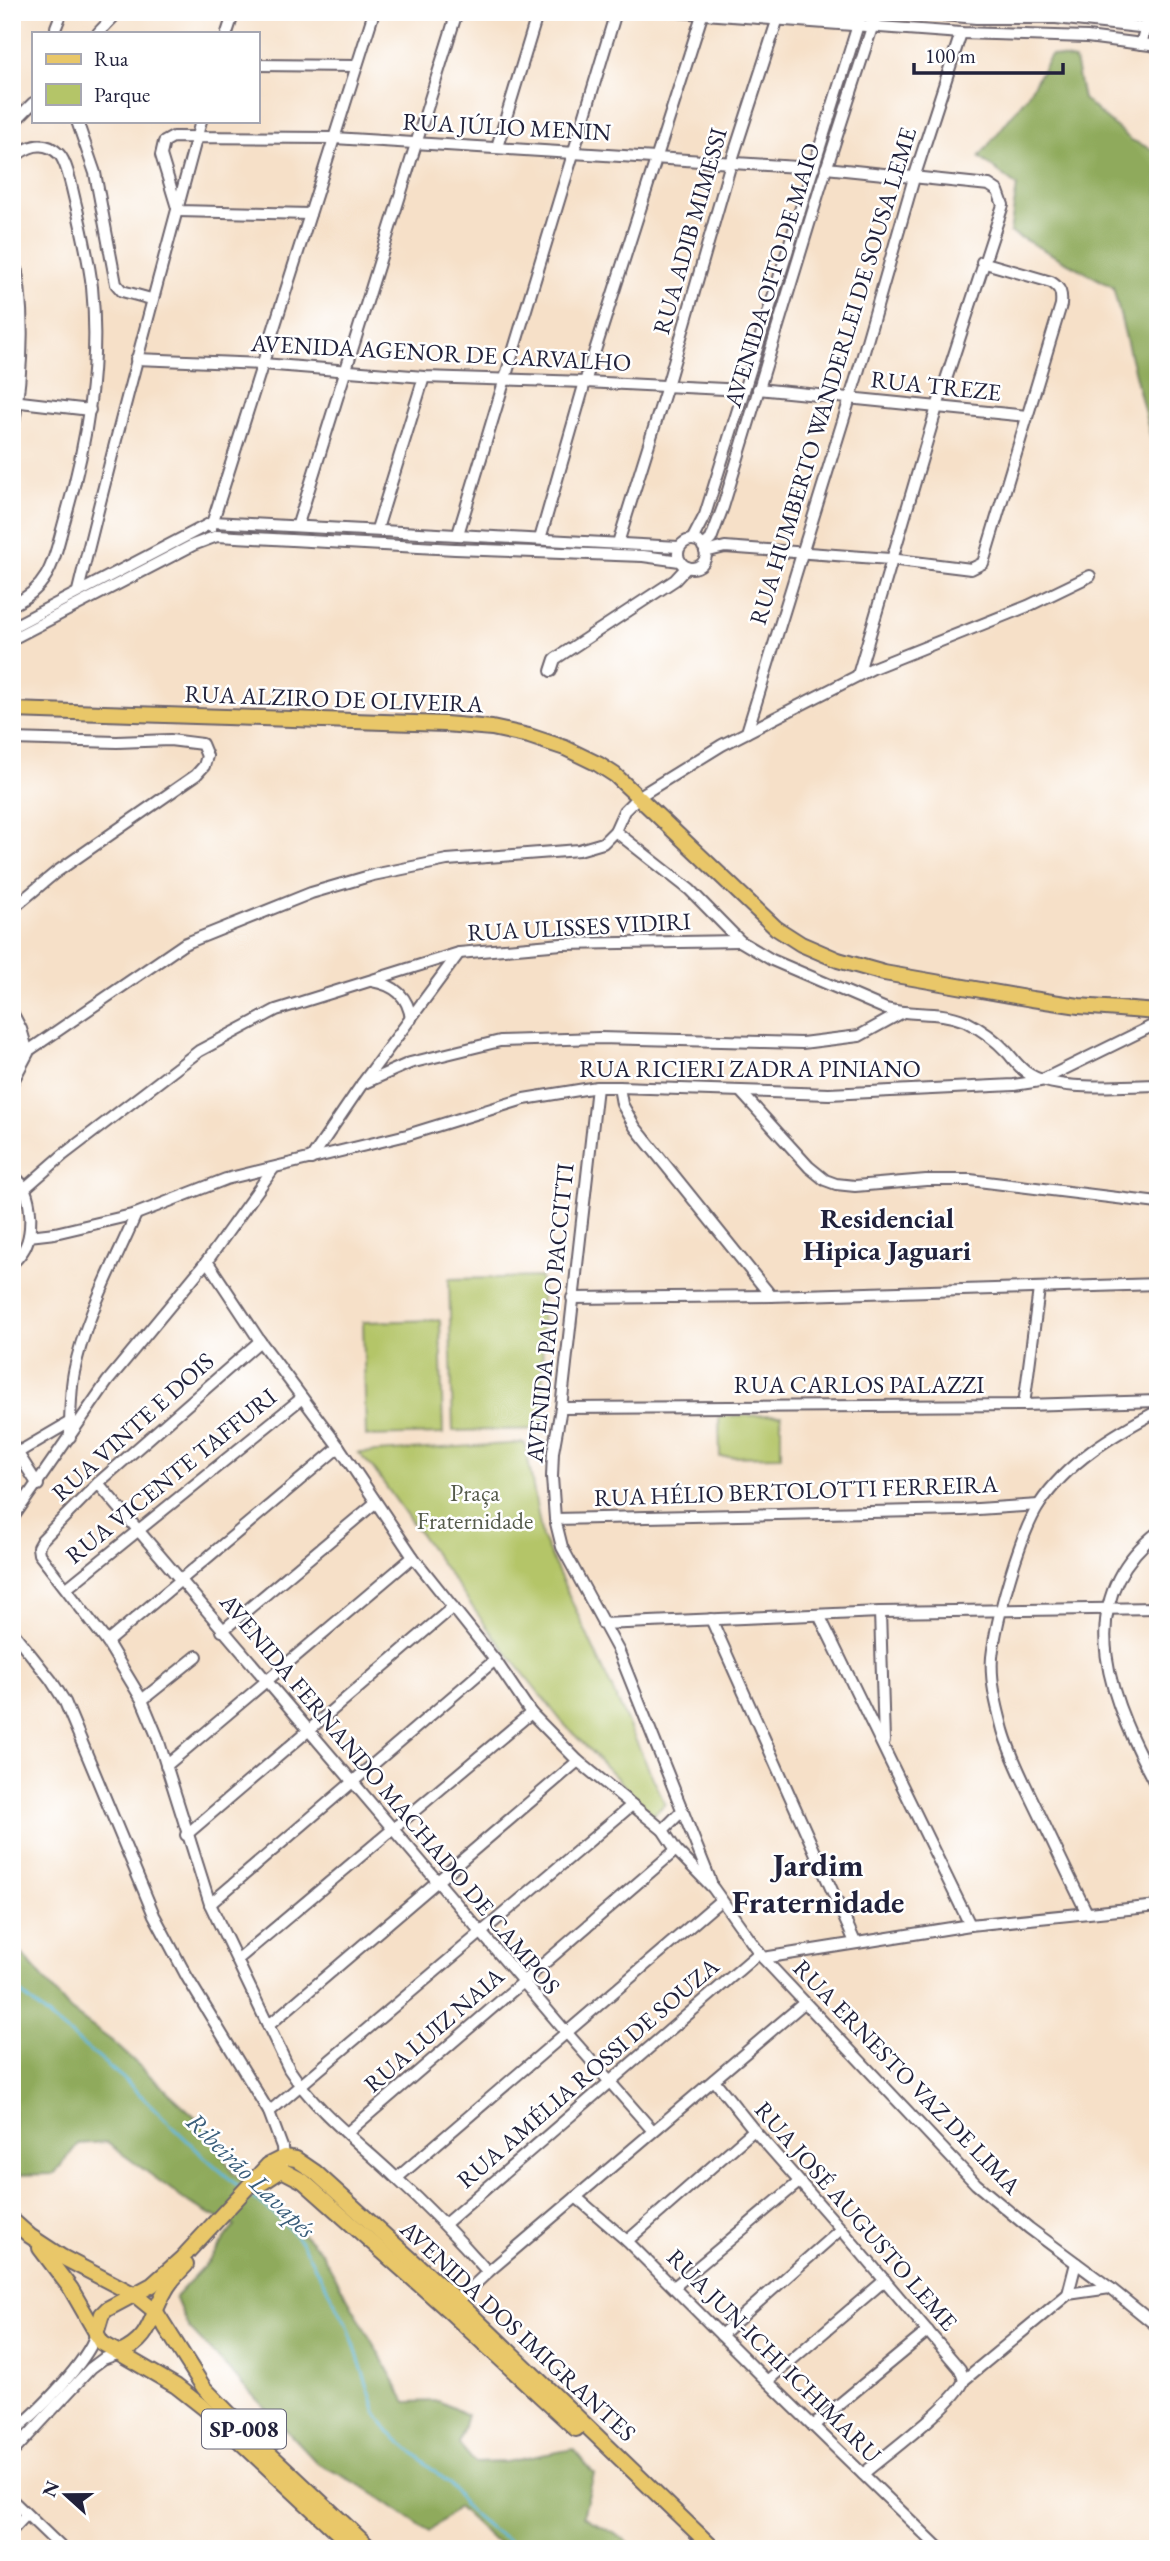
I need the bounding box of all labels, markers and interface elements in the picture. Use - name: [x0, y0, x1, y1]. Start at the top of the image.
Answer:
- legend: [32, 32, 259, 122]
- scale bar: [914, 32, 1063, 76]
- text: 100 m: [925, 42, 976, 69]
- text: Rua: [94, 45, 129, 72]
- text: Parque: [94, 81, 150, 108]
- street label: RUA JÚLIO MENIN: [402, 106, 612, 147]
- street label: RUA HUMBERTO WANDERLEI DE SOUSA LEME: [742, 123, 923, 628]
- street label: RUA ADIB MIMESSI: [645, 124, 734, 338]
- street label: AVENIDA OITO DE MAIO: [716, 139, 827, 412]
- street label: AVENIDA AGENOR DE CARVALHO: [249, 327, 632, 378]
- street label: RUA TREZE: [869, 363, 1003, 408]
- street label: RUA ALZIRO DE OLIVEIRA: [184, 678, 484, 719]
- street label: RUA ULISSES VIDIRI: [466, 905, 692, 948]
- street label: RUA RICIERI ZADRA PINIANO: [579, 1053, 921, 1084]
- street label: AVENIDA PAULO PACCITTI: [518, 1162, 581, 1465]
- district label: Residencial Hipica Jaguari: [803, 1200, 971, 1268]
- street label: RUA VINTE E DOIS: [45, 1346, 220, 1508]
- street label: RUA CARLOS PALAZZI: [734, 1369, 984, 1400]
- street label: RUA VICENTE TAFFURI: [59, 1381, 283, 1570]
- street label: RUA HÉLIO BERTOLOTTI FERREIRA: [593, 1468, 999, 1513]
- park label: Praça Fraternidade: [417, 1477, 533, 1536]
- street label: AVENIDA FERNANDO MACHADO DE CAMPOS: [213, 1586, 567, 2000]
- district label: Jardim Fraternidade: [732, 1844, 904, 1923]
- street label: RUA AMÉLIA ROSSI DE SOUZA: [450, 1950, 725, 2195]
- street label: RUA ERNESTO VAZ DE LIMA: [787, 1953, 1028, 2201]
- street label: RUA LUIZ NAIA: [357, 1960, 510, 2099]
- street label: RUA JOSÉ AUGUSTO LEME: [748, 2094, 965, 2337]
- water label: Ribeirão Lavapés: [179, 2104, 324, 2246]
- street label: AVENIDA DOS IMIGRANTES: [393, 2213, 643, 2448]
- street label: RUA JUN-ICHI ICHIMARU: [660, 2242, 888, 2470]
- road number: SP-008: [202, 2410, 286, 2448]
- north arrow: [32, 2460, 102, 2530]
- text: N: [36, 2477, 65, 2501]

